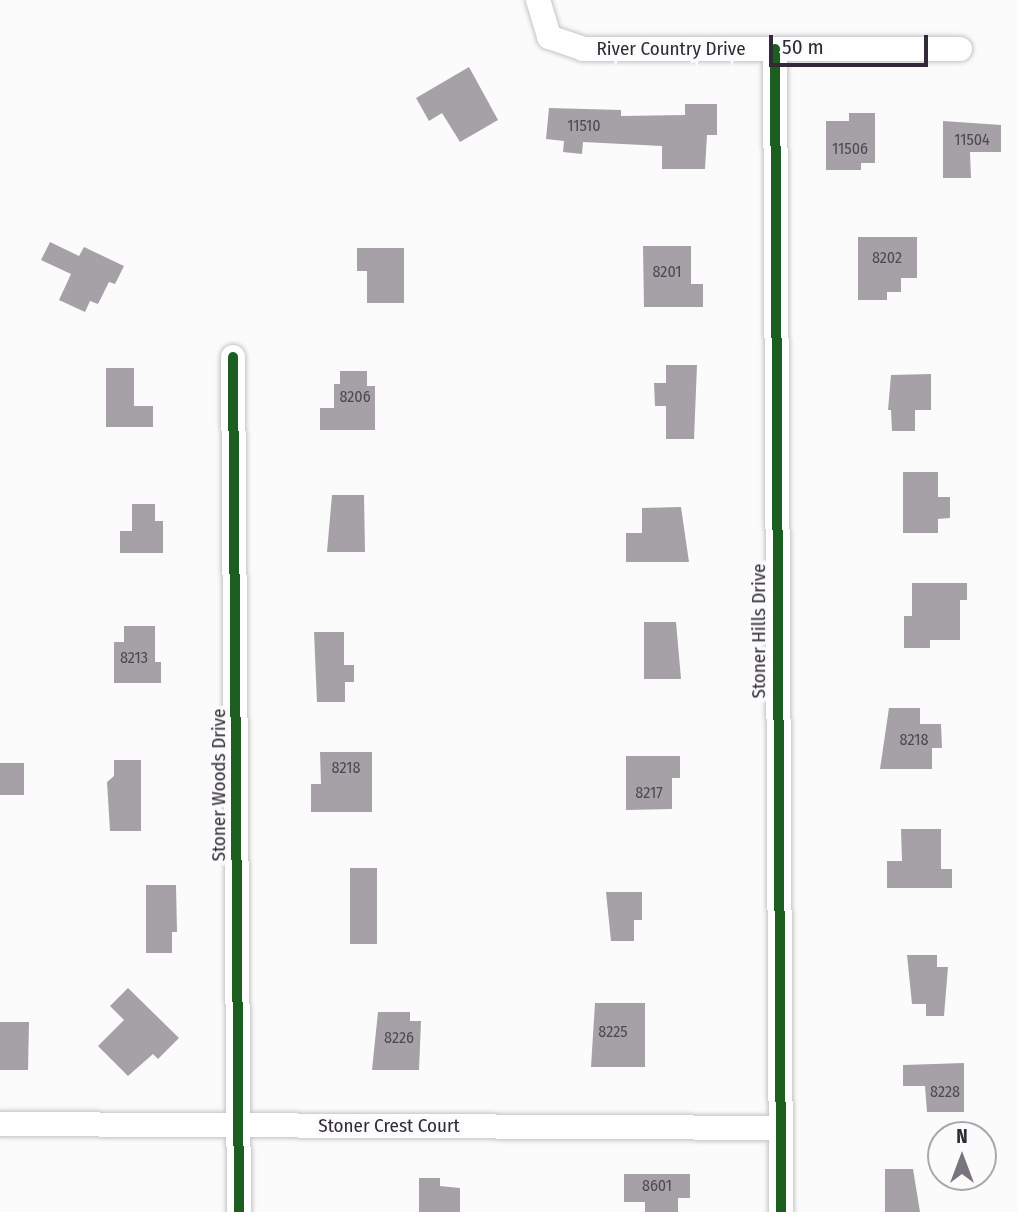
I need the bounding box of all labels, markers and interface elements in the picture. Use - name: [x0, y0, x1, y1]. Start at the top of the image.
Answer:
- scale bar: [773, 21, 932, 65]
- text: 50 m: [782, 34, 824, 60]
- street label: River Country Drive: [596, 38, 746, 60]
- house number: 11510: [567, 116, 601, 136]
- house number: 11504: [954, 130, 990, 150]
- house number: 11506: [832, 139, 868, 159]
- house number: 8202: [872, 248, 902, 268]
- house number: 8201: [652, 262, 682, 282]
- house number: 8206: [339, 387, 371, 407]
- street label: Stoner Hills Drive: [748, 564, 770, 698]
- house number: 8213: [120, 648, 148, 668]
- street label: Stoner Woods Drive: [208, 709, 230, 861]
- house number: 8218: [900, 730, 928, 750]
- house number: 8218: [332, 758, 360, 778]
- house number: 8217: [635, 783, 663, 803]
- house number: 8225: [598, 1022, 628, 1042]
- house number: 8226: [384, 1028, 414, 1048]
- house number: 8228: [930, 1082, 960, 1102]
- street label: Stoner Crest Court: [318, 1115, 460, 1137]
- north arrow: [927, 1121, 997, 1191]
- text: N: [956, 1125, 968, 1148]
- house number: 8601: [642, 1176, 672, 1196]

